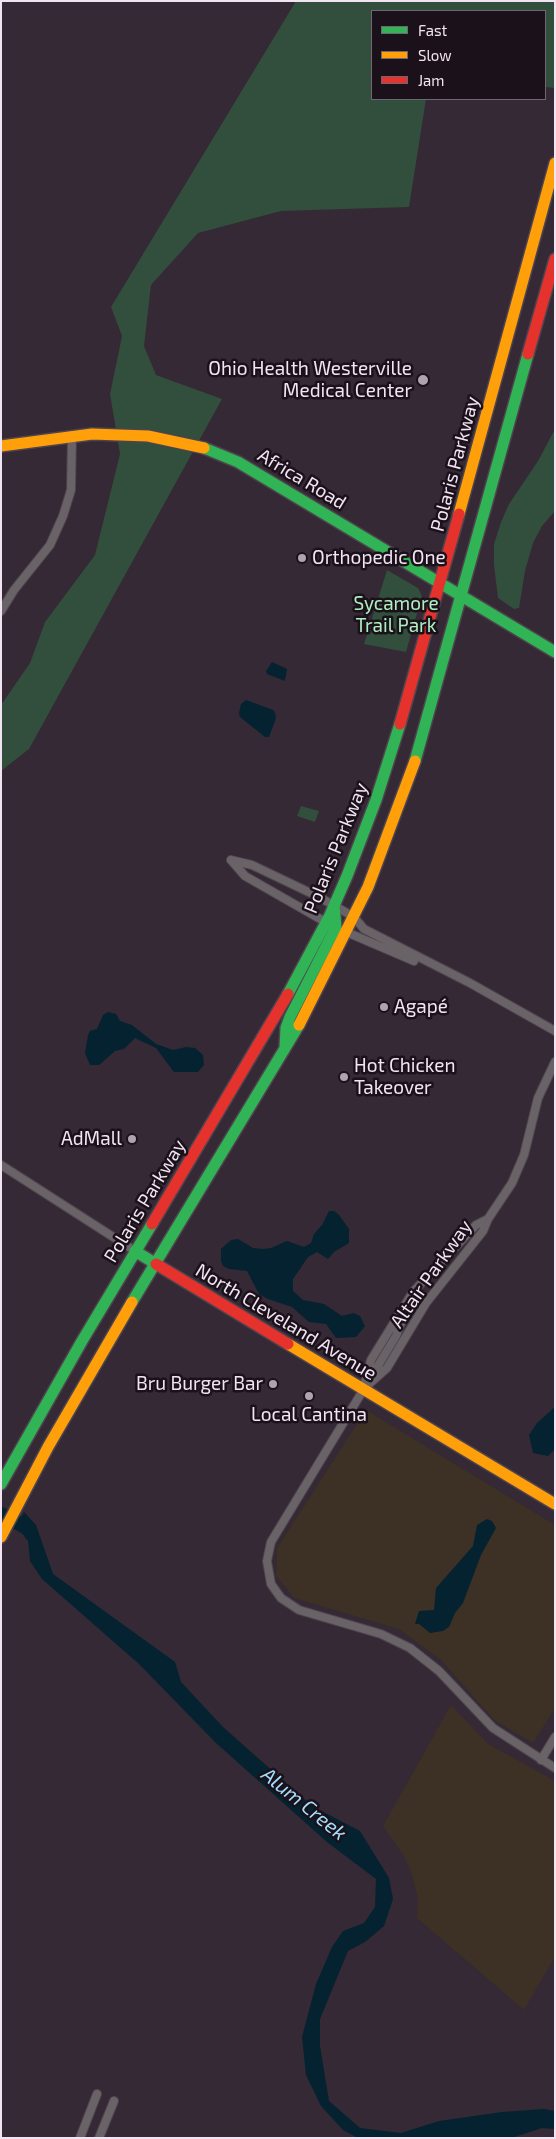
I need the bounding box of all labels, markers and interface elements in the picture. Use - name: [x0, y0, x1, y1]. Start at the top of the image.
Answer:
- legend: [371, 10, 546, 100]
- text: Fast: [418, 21, 447, 39]
- text: Slow: [418, 46, 452, 64]
- text: Jam: [418, 71, 444, 89]
- place label: Ohio Health Westerville Medical Center: [208, 358, 412, 402]
- marker: Ohio Health Westerville Medical Center: [416, 373, 430, 387]
- street label: Polaris Parkway: [426, 394, 484, 534]
- street label: Africa Road: [254, 444, 350, 514]
- place label: Orthopedic One: [312, 547, 446, 569]
- marker: Orthopedic One: [296, 552, 308, 564]
- park label: Sycamore Trail Park: [353, 593, 439, 637]
- street label: Polaris Parkway: [299, 779, 373, 917]
- place label: Agapé: [394, 996, 448, 1018]
- marker: Agapé: [378, 1001, 390, 1013]
- place label: Hot Chicken Takeover: [354, 1055, 455, 1099]
- marker: Hot Chicken Takeover: [338, 1071, 350, 1083]
- place label: AdMall: [61, 1128, 122, 1150]
- marker: AdMall: [126, 1133, 138, 1145]
- street label: Polaris Parkway: [99, 1136, 191, 1266]
- street label: Altair Parkway: [385, 1216, 477, 1332]
- street label: North Cleveland Avenue: [191, 1259, 381, 1385]
- place label: Bru Burger Bar: [136, 1373, 263, 1395]
- marker: Bru Burger Bar: [267, 1378, 279, 1390]
- marker: Local Cantina: [303, 1390, 315, 1402]
- place label: Local Cantina: [251, 1404, 367, 1426]
- water label: Alum Creek: [257, 1762, 351, 1846]

